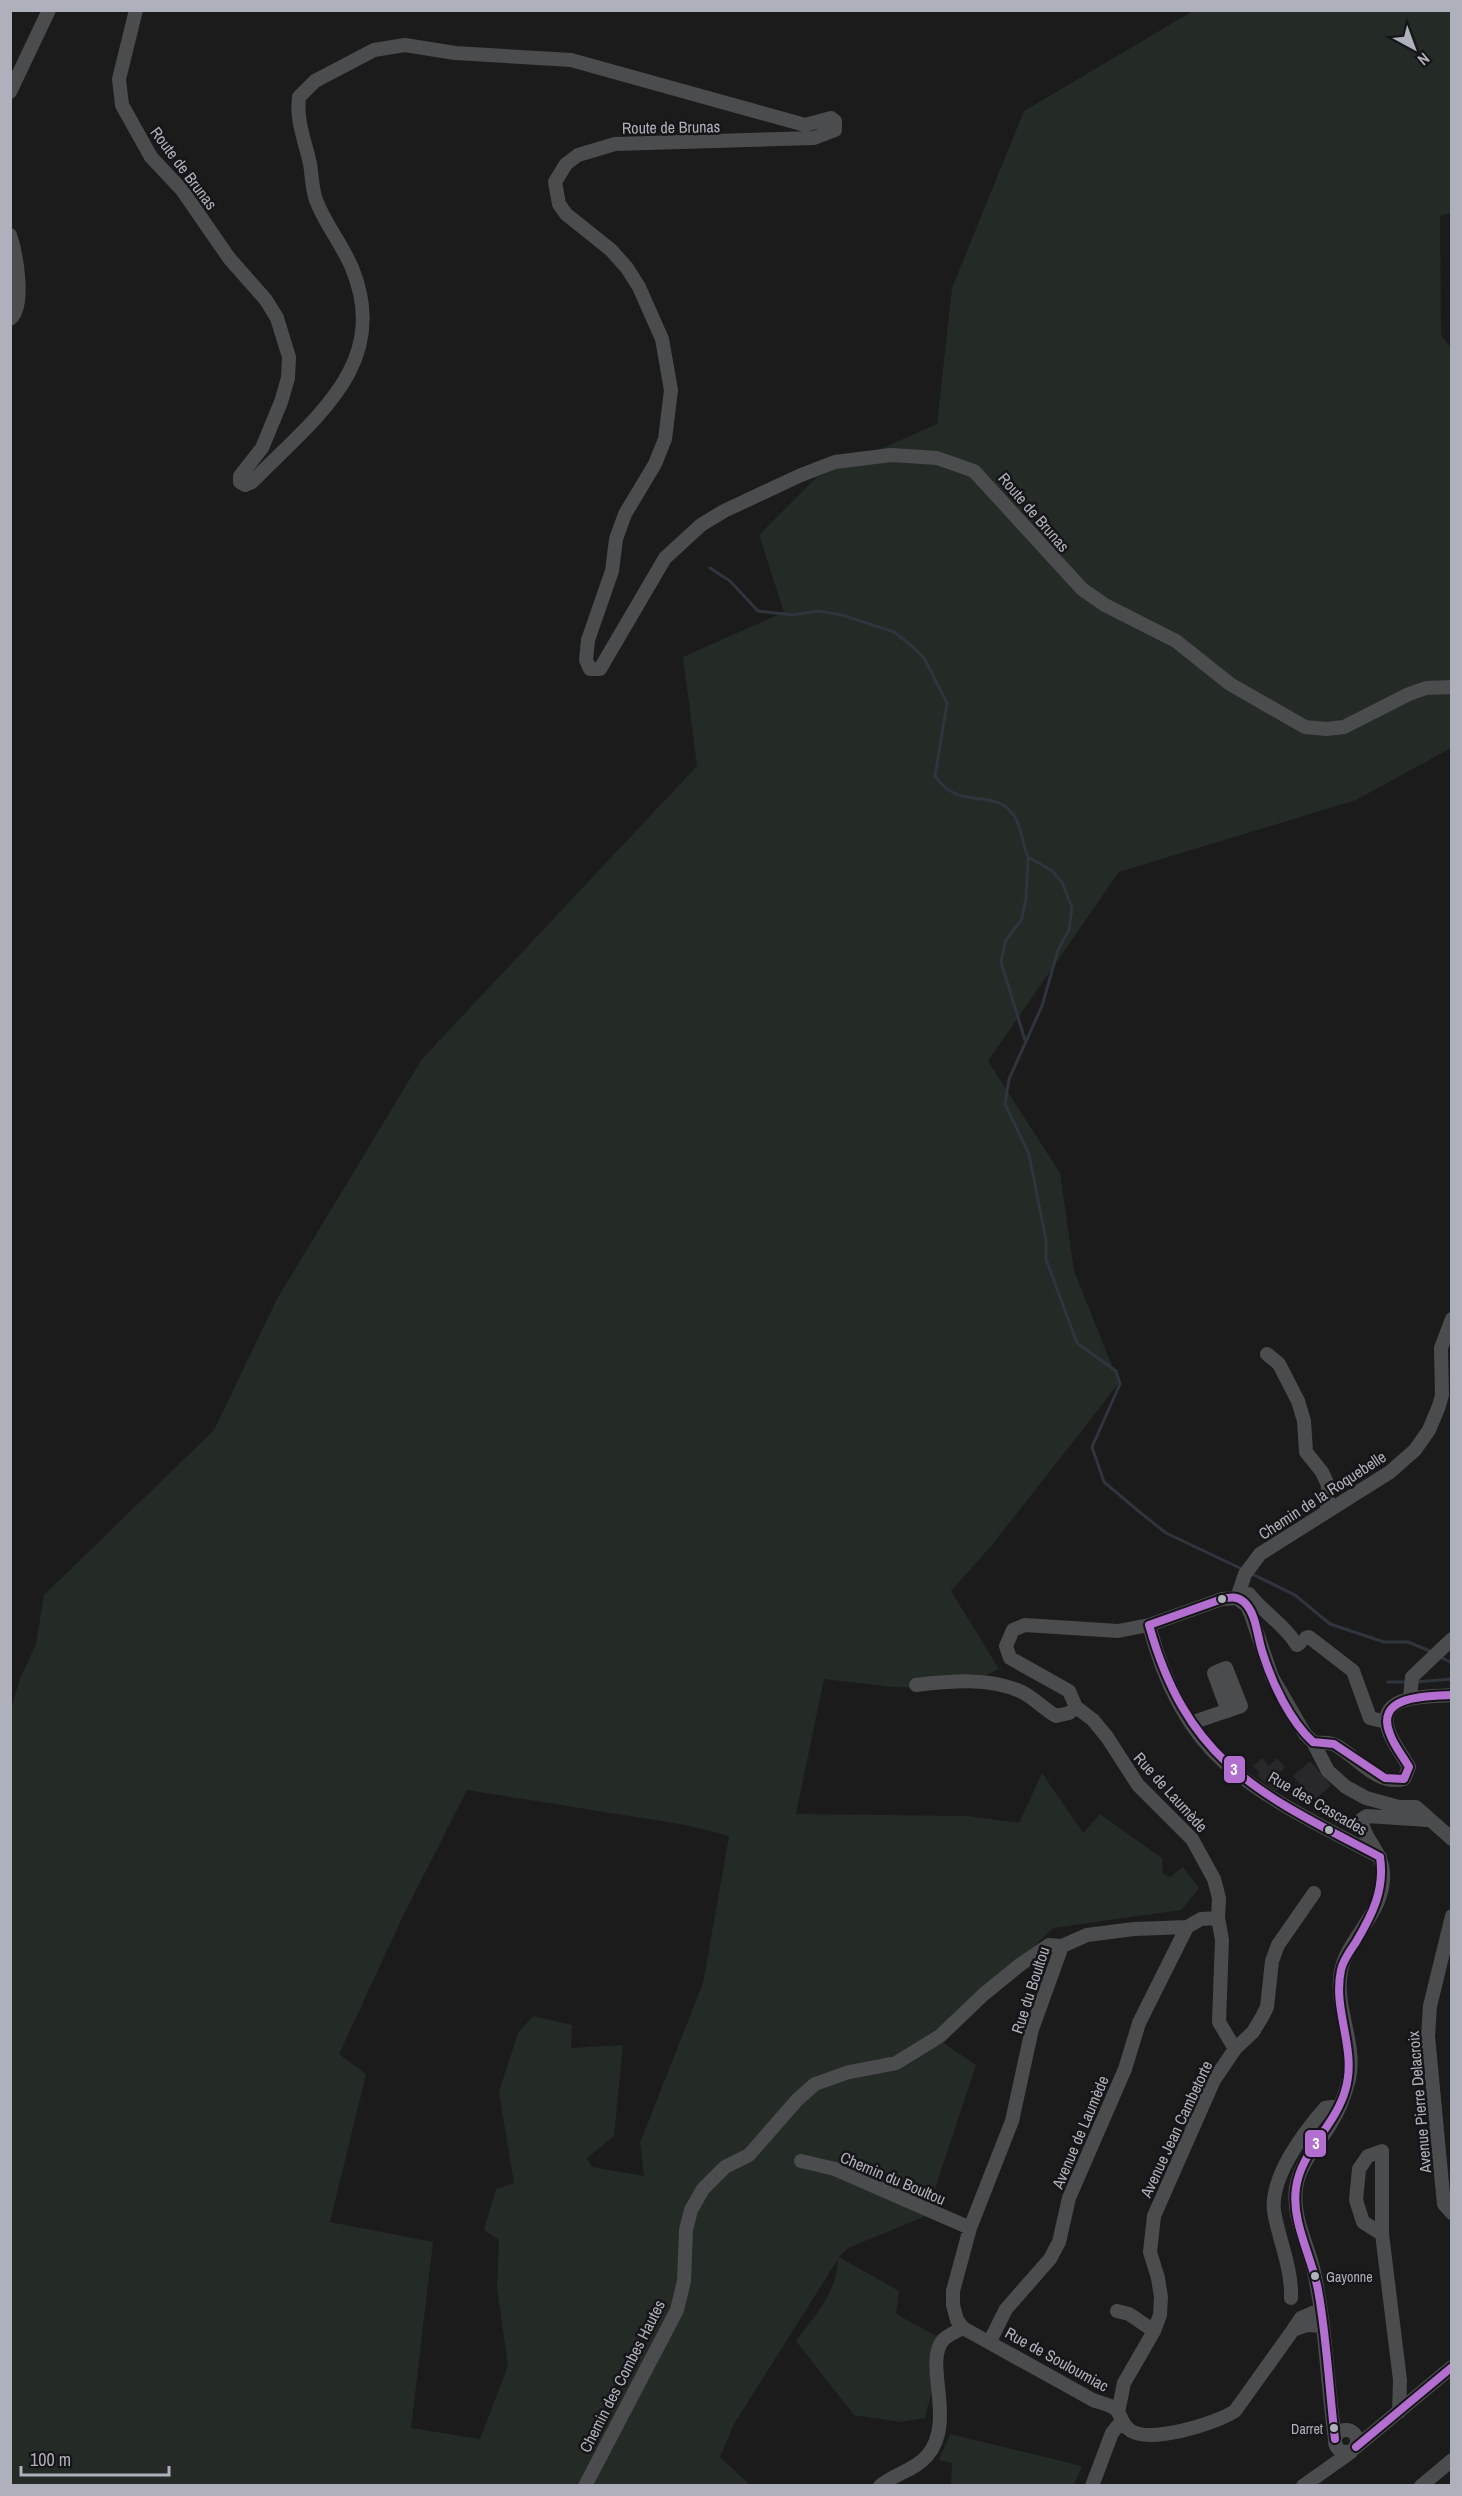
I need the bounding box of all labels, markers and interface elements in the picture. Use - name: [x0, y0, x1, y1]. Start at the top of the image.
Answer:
- north arrow: [1384, 18, 1444, 78]
- text: N: [1413, 48, 1435, 71]
- street label: Route de Brunas: [622, 115, 720, 139]
- street label: Route de Brunas: [146, 122, 222, 214]
- street label: Route de Brunas: [993, 468, 1075, 556]
- street label: Chemin de la Roquebelle: [1254, 1445, 1390, 1545]
- unlabelled marker: [1216, 1593, 1228, 1605]
- street label: Rue de Laumède: [1129, 1747, 1213, 1837]
- line badge: 3: [1223, 1755, 1246, 1784]
- text: 3: [1230, 1758, 1238, 1780]
- street label: Rue des Cascades: [1264, 1766, 1372, 1840]
- unlabelled marker: [1323, 1824, 1335, 1836]
- street label: Rue du Boultou: [1006, 1944, 1054, 2036]
- street label: Avenue Pierre Delacroix: [1402, 2030, 1436, 2175]
- street label: Avenue Jean Cambetorte: [1134, 2057, 1217, 2202]
- street label: Avenue de Laumède: [1046, 2072, 1114, 2193]
- line badge: 3: [1304, 2129, 1327, 2158]
- text: 3: [1312, 2132, 1320, 2154]
- street label: Chemin du Boultou: [837, 2146, 949, 2210]
- place label: Gayonne: [1326, 2268, 1373, 2286]
- marker: Gayonne: [1309, 2270, 1321, 2282]
- street label: Chemin des Combes Hautes: [574, 2296, 670, 2456]
- street label: Rue de Souloumiac: [1001, 2321, 1113, 2397]
- place label: Darret: [1291, 2420, 1323, 2438]
- marker: Darret: [1328, 2422, 1340, 2434]
- scale bar: [21, 2439, 170, 2477]
- text: 100 m: [30, 2447, 71, 2472]

